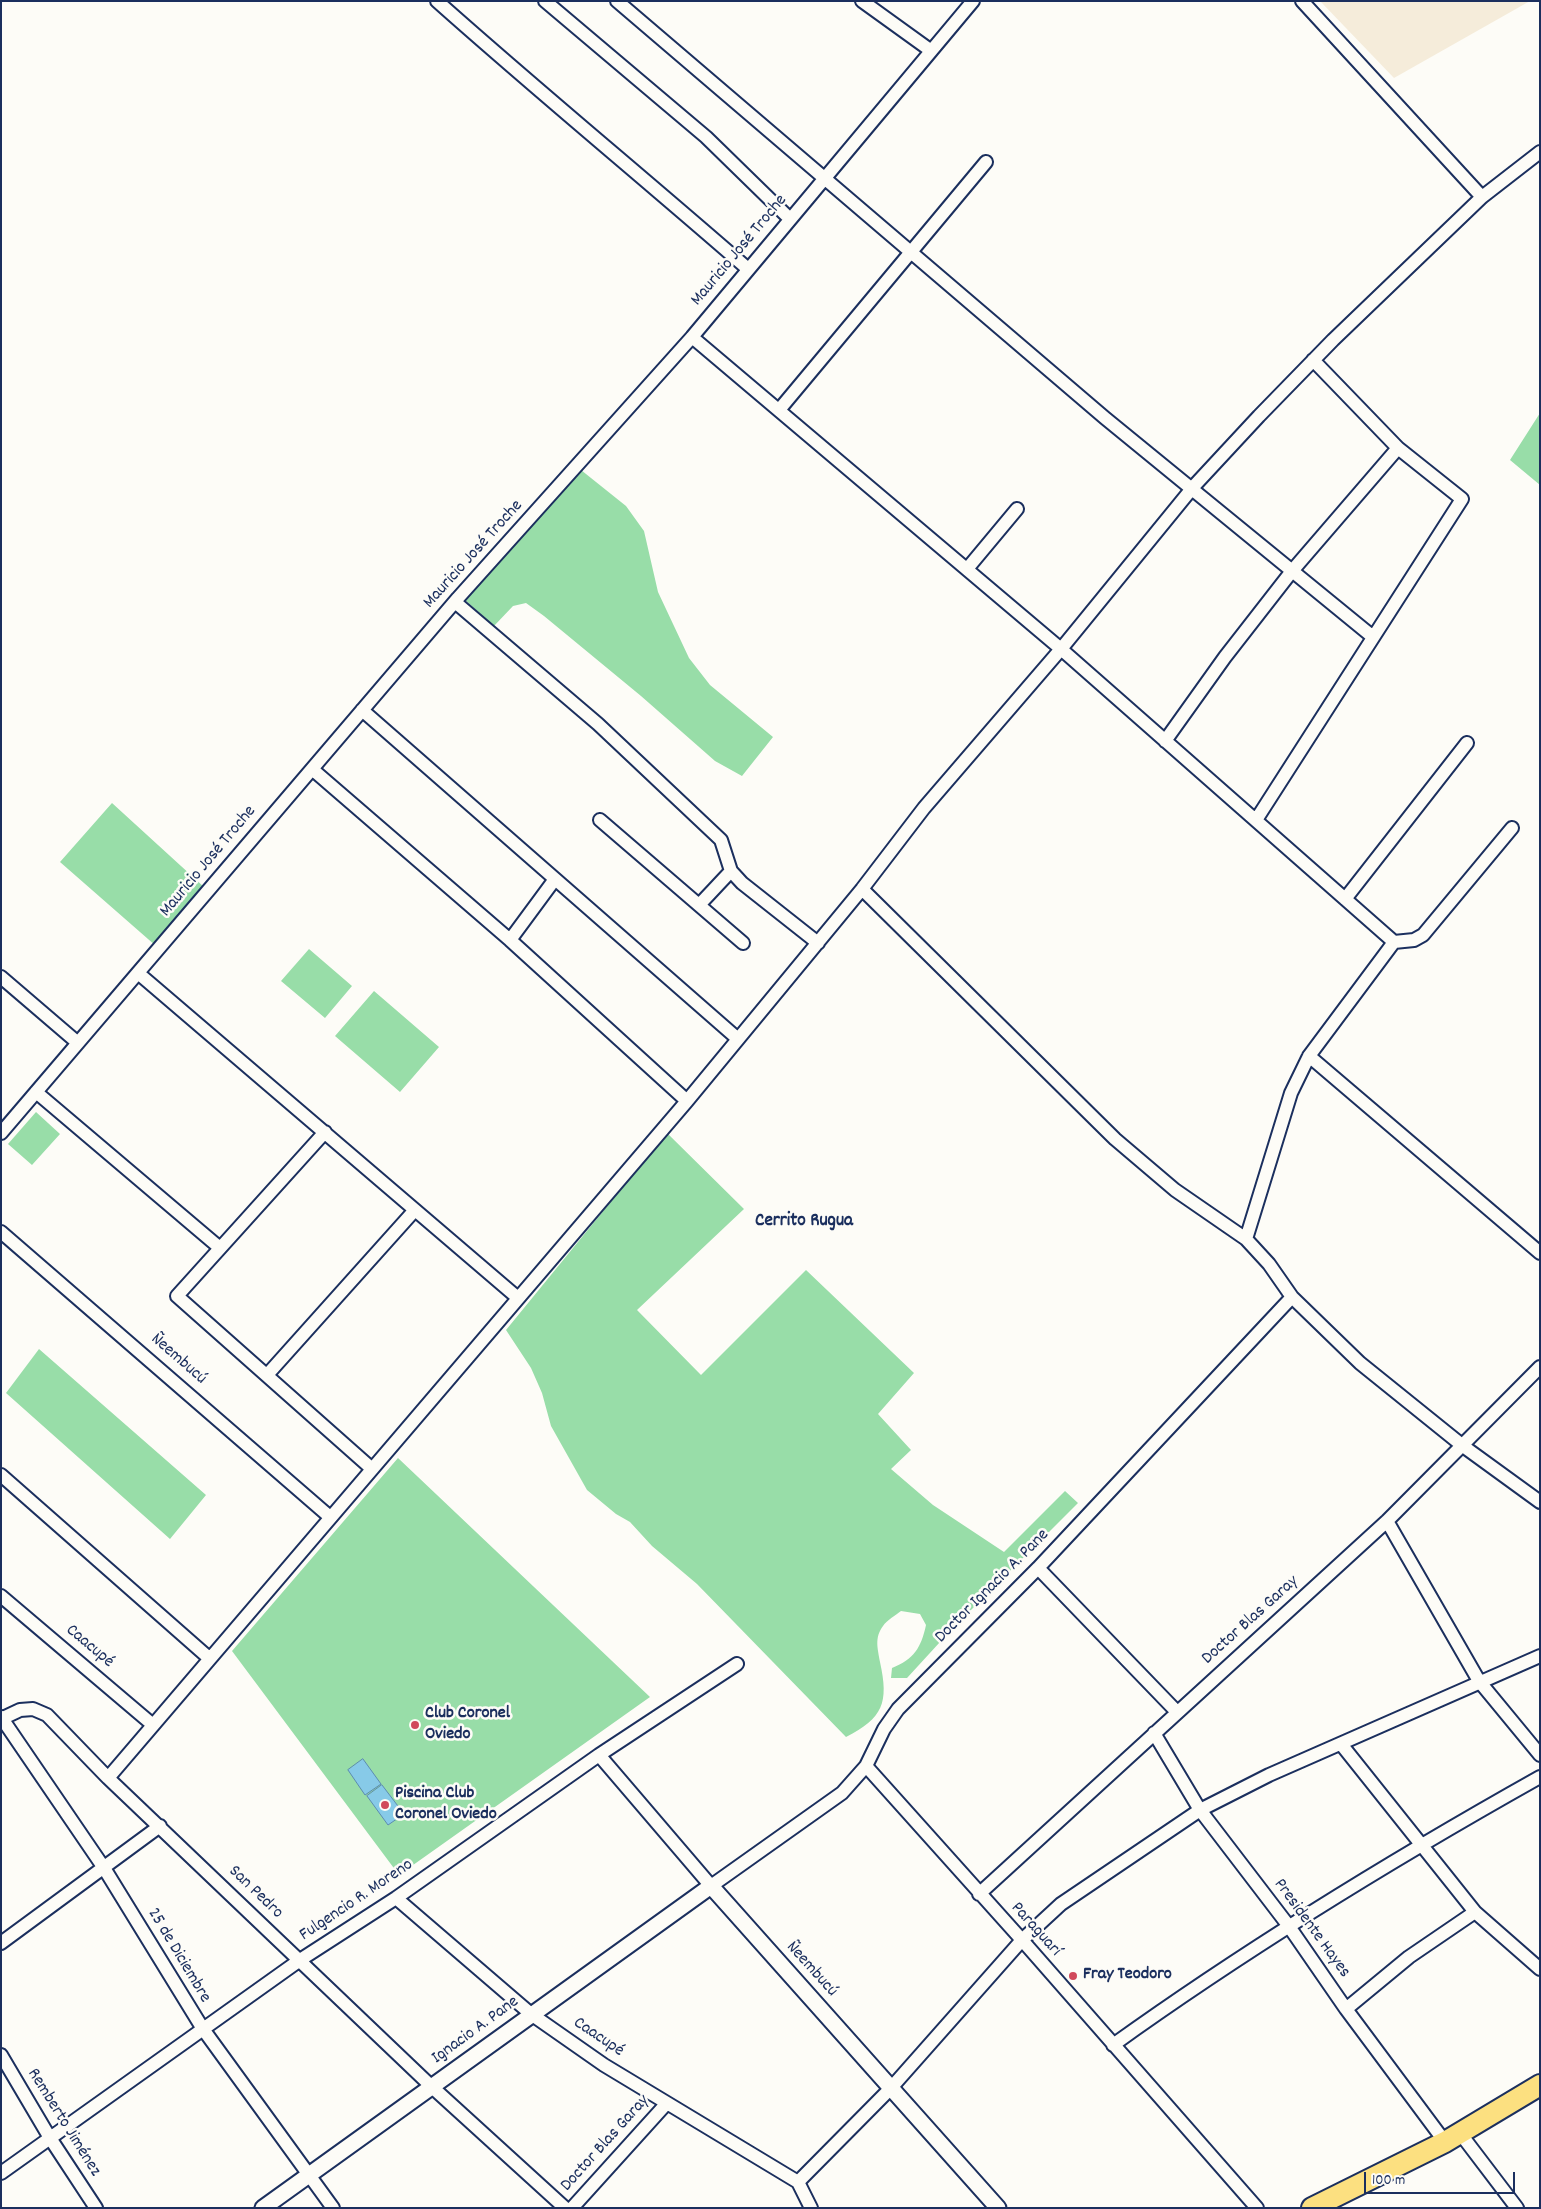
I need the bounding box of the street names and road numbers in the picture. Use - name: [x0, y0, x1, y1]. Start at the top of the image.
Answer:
- street label: Mauricio José Troche: [687, 191, 793, 311]
- street label: Mauricio José Troche: [420, 496, 528, 614]
- street label: Mauricio José Troche: [156, 802, 262, 922]
- street label: Ñeembucú: [146, 1330, 210, 1390]
- street label: Doctor Ignacio A. Pane: [931, 1525, 1055, 1649]
- street label: Doctor Blas Garay: [1198, 1572, 1304, 1670]
- street label: Caacupé: [60, 1620, 118, 1674]
- street label: Fulgencio R. Moreno: [296, 1855, 418, 1947]
- street label: San Pedro: [223, 1862, 287, 1924]
- street label: Presidente Hayes: [1268, 1875, 1354, 1983]
- street label: Paraguarí: [1005, 1898, 1065, 1962]
- street label: 25 de Diciembre: [141, 1905, 215, 2007]
- street label: Ñeembucú: [781, 1938, 841, 2002]
- street label: Ignacio A. Pane: [428, 1992, 524, 2070]
- street label: Caacupé: [568, 2013, 628, 2063]
- street label: Remberto Jiménez: [21, 2065, 105, 2181]
- street label: Doctor Blas Garay: [557, 2091, 655, 2197]

